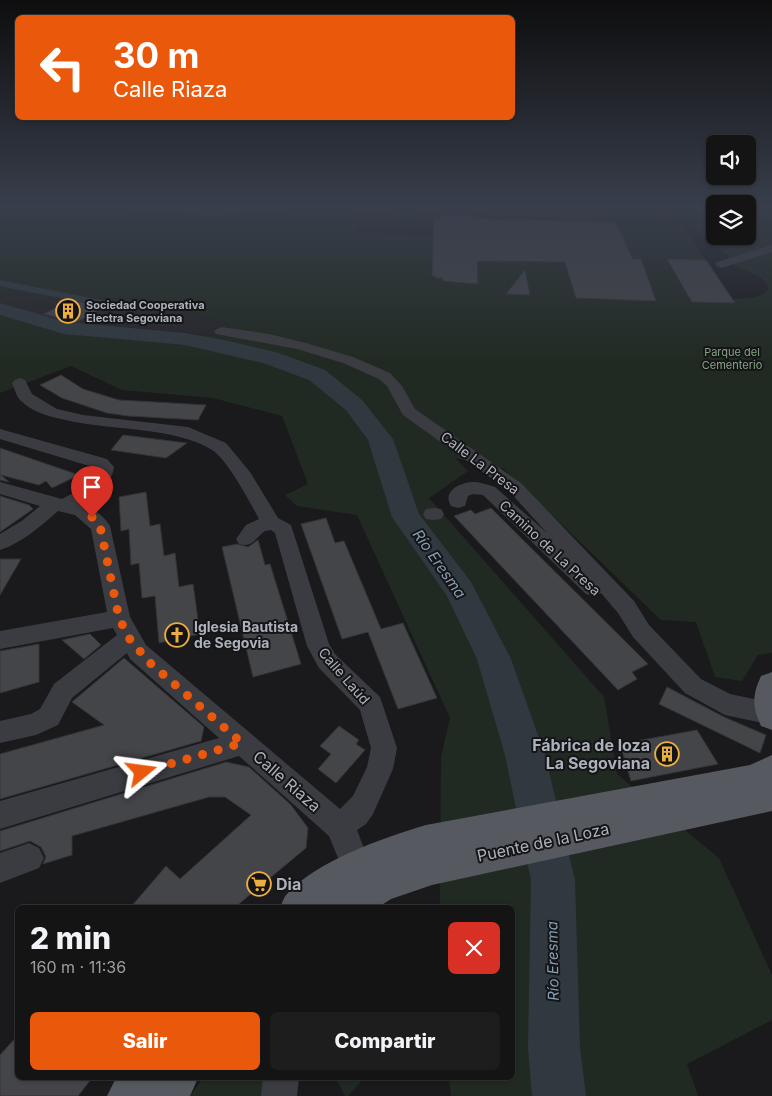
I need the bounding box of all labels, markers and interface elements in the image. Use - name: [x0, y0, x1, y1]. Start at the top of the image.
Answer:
- text: 30 m: [113, 34, 199, 76]
- icon: left: [30, 35, 95, 100]
- text: Calle Riaza: [113, 76, 227, 102]
- map controls: [706, 135, 756, 245]
- button: sound: [706, 135, 756, 185]
- button: layers: [706, 195, 756, 245]
- building icon: Sociedad Cooperativa Electra Segoviana: [55, 298, 81, 324]
- place label: Sociedad Cooperativa Electra Segoviana: [86, 298, 205, 325]
- park label: Parque del Cementerio: [702, 345, 763, 372]
- street label: Calle La Presa: [438, 428, 523, 498]
- pin: [71, 466, 113, 517]
- icon: arrive: [78, 473, 106, 501]
- street label: Camino de La Presa: [496, 496, 604, 599]
- water label: Río Eresma: [409, 526, 470, 602]
- place label: Iglesia Bautista de Segovia: [194, 618, 298, 651]
- church icon: Iglesia Bautista de Segovia: [164, 622, 190, 648]
- street label: Calle Laúd: [315, 644, 374, 708]
- place label: Fábrica de loza La Segoviana: [532, 735, 650, 773]
- building icon: Fábrica de loza La Segoviana: [654, 741, 680, 767]
- position arrow: [115, 745, 167, 797]
- street label: Calle Riaza: [249, 746, 325, 816]
- street label: Puente de la Loza: [475, 818, 611, 866]
- supermarket icon: Dia: [246, 871, 272, 897]
- place label: Dia: [276, 874, 301, 894]
- text: 2 min: [30, 920, 111, 956]
- water label: Río Eresma: [542, 921, 563, 1001]
- button: close: [448, 922, 500, 974]
- text: 160 m · 11:36: [30, 957, 126, 977]
- button: Salir: [30, 1012, 260, 1070]
- button: Compartir: [270, 1012, 500, 1070]

